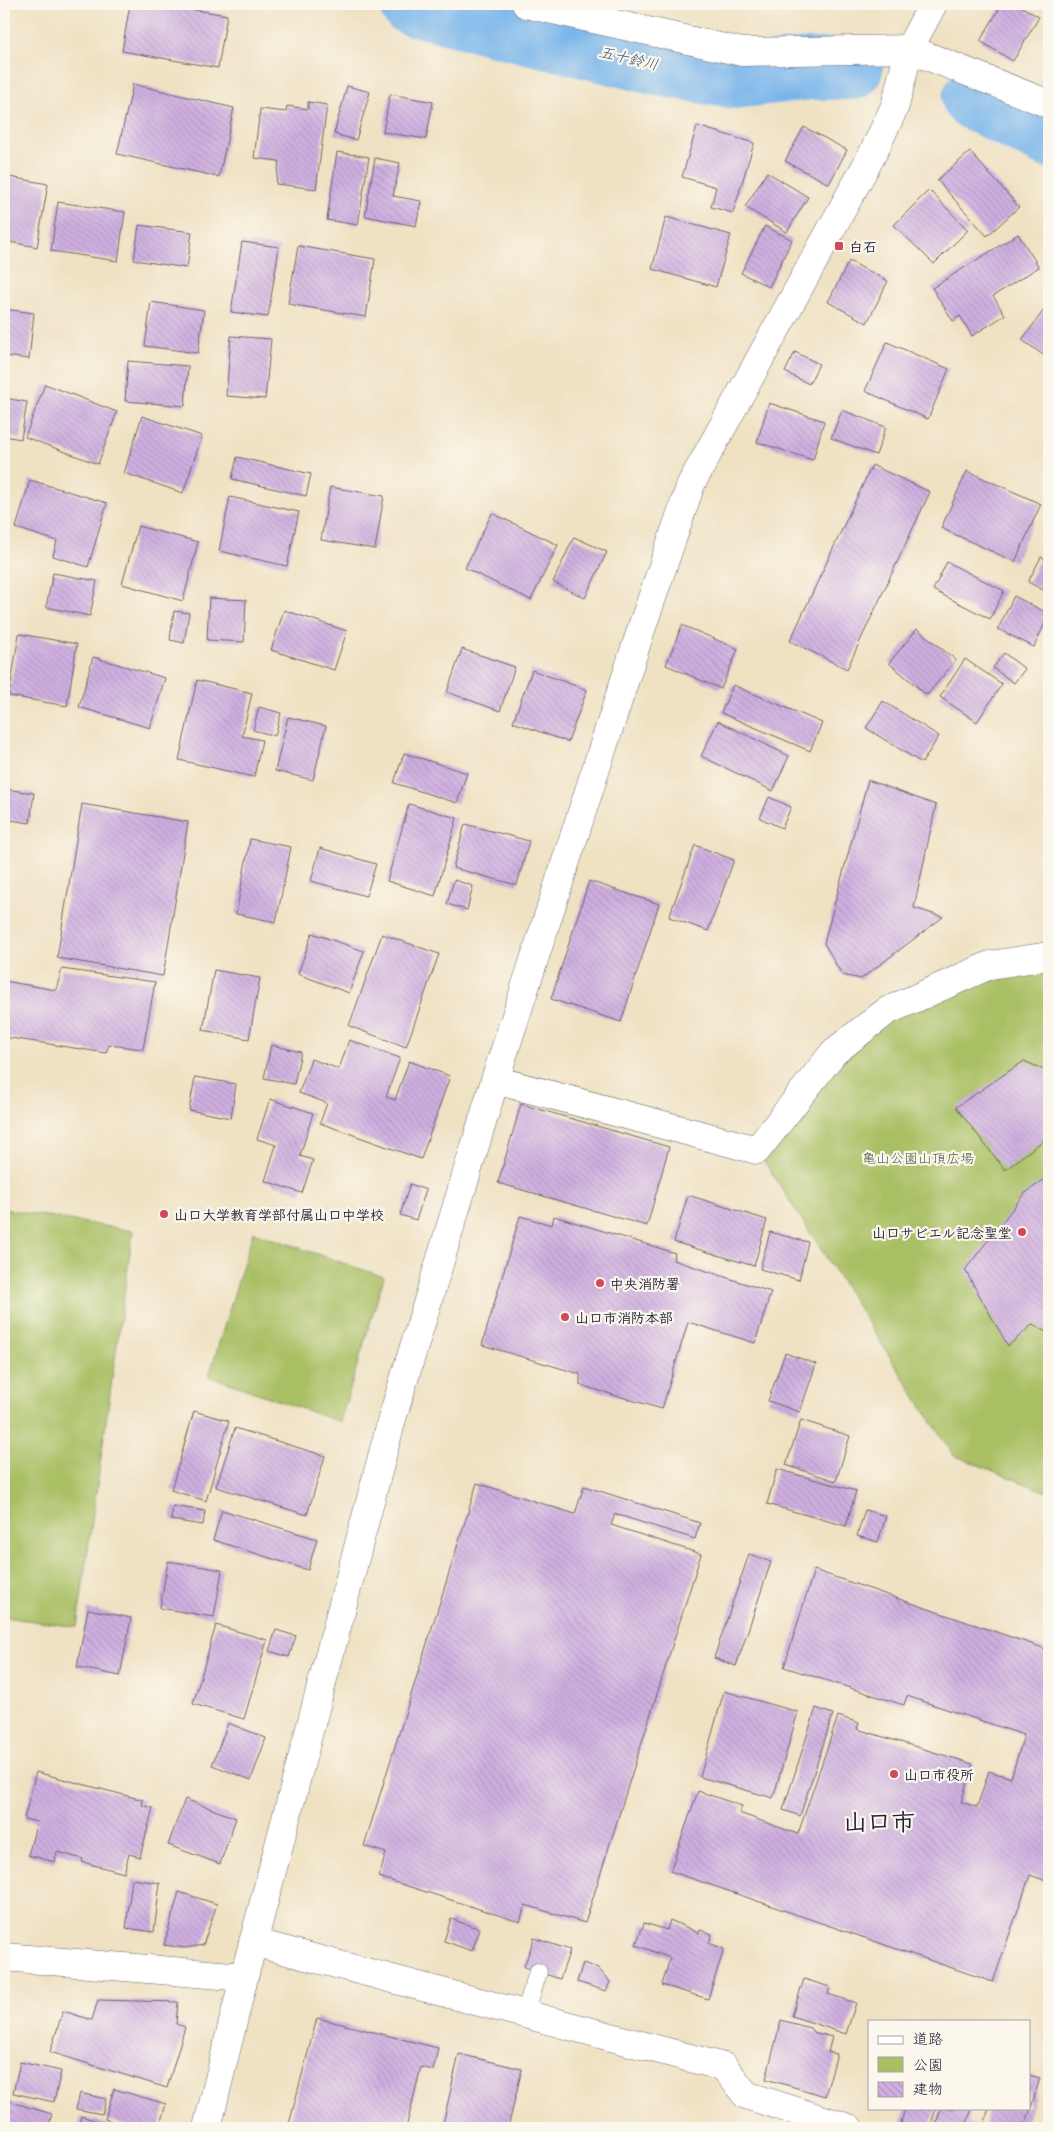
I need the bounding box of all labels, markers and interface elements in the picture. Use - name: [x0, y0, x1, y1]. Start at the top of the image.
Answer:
- water label: 五十鈴川: [597, 39, 661, 75]
- place label: 白石: [849, 236, 877, 257]
- marker: 白石: [833, 240, 845, 252]
- park label: 亀山公園山頂広場: [862, 1147, 974, 1168]
- place label: 山口大学教育学部付属山口中学校: [174, 1204, 384, 1225]
- marker: 山口大学教育学部付属山口中学校: [158, 1208, 170, 1220]
- place label: 山口サビエル記念聖堂: [872, 1222, 1012, 1243]
- marker: 山口サビエル記念聖堂: [1016, 1226, 1028, 1238]
- place label: 中央消防署: [610, 1273, 680, 1294]
- marker: 中央消防署: [594, 1277, 606, 1289]
- place label: 山口市消防本部: [575, 1307, 673, 1328]
- marker: 山口市消防本部: [559, 1311, 571, 1323]
- place label: 山口市役所: [904, 1764, 974, 1785]
- marker: 山口市役所: [888, 1768, 900, 1780]
- district label: 山口市: [843, 1802, 915, 1838]
- legend: [868, 2020, 1030, 2110]
- text: 道路: [913, 2026, 943, 2049]
- text: 公園: [913, 2052, 943, 2075]
- text: 建物: [913, 2076, 943, 2099]

